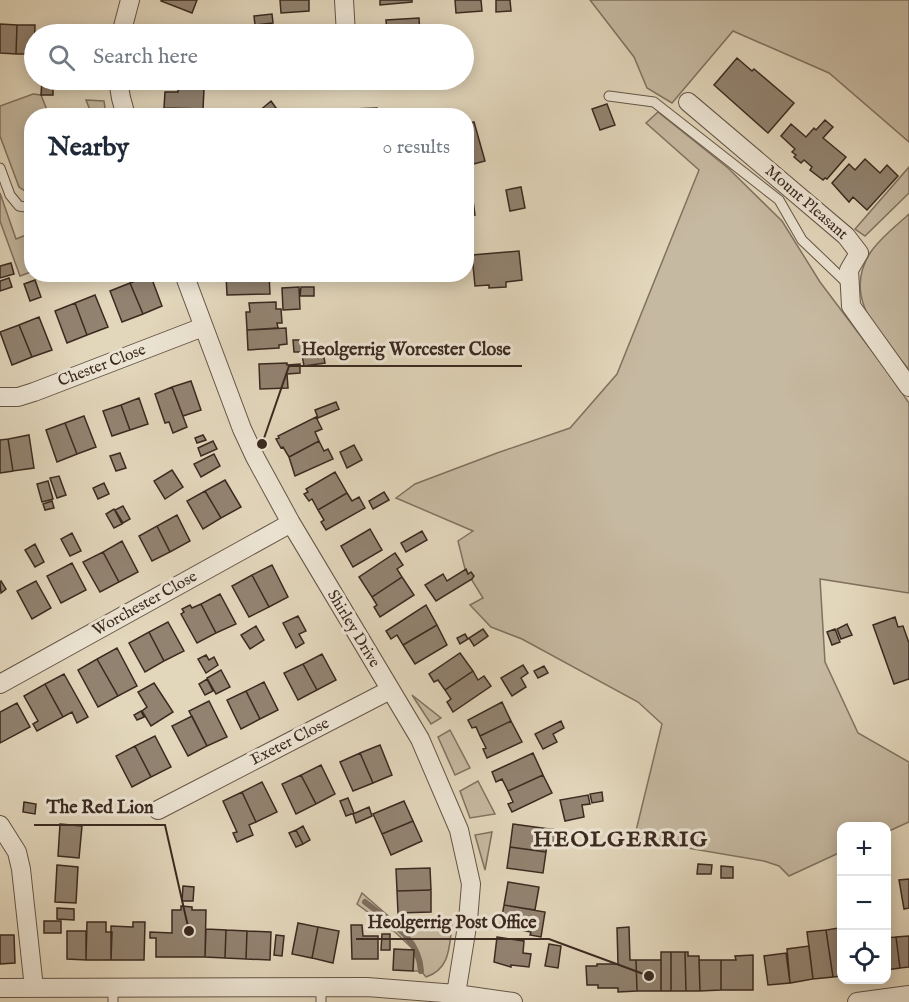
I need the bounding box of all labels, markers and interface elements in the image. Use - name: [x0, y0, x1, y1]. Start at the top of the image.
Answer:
- search box: [24, 24, 474, 90]
- icon: search: [45, 41, 78, 74]
- text: Search here: [93, 43, 198, 71]
- text: Nearby: [48, 131, 129, 164]
- text: 0 results: [383, 135, 450, 160]
- street label: Mount Pleasant: [760, 161, 852, 245]
- callout: Heolgerrig Worcester Close: [289, 330, 522, 366]
- text: Heolgerrig Worcester Close: [301, 339, 512, 362]
- street label: Chester Close: [55, 340, 149, 392]
- street label: Worchester Close: [89, 567, 201, 641]
- street label: Shirley Drive: [322, 586, 384, 672]
- street label: Exeter Close: [247, 714, 333, 770]
- callout: The Red Lion: [34, 789, 165, 825]
- text: The Red Lion: [45, 797, 154, 820]
- map controls: [837, 822, 891, 984]
- button: +: [837, 822, 891, 876]
- district label: HEOLGERRIG: [533, 826, 709, 854]
- button: −: [837, 876, 891, 930]
- callout: Heolgerrig Post Office: [356, 903, 549, 939]
- text: Heolgerrig Post Office: [368, 912, 537, 935]
- button: locate: [837, 930, 891, 984]

